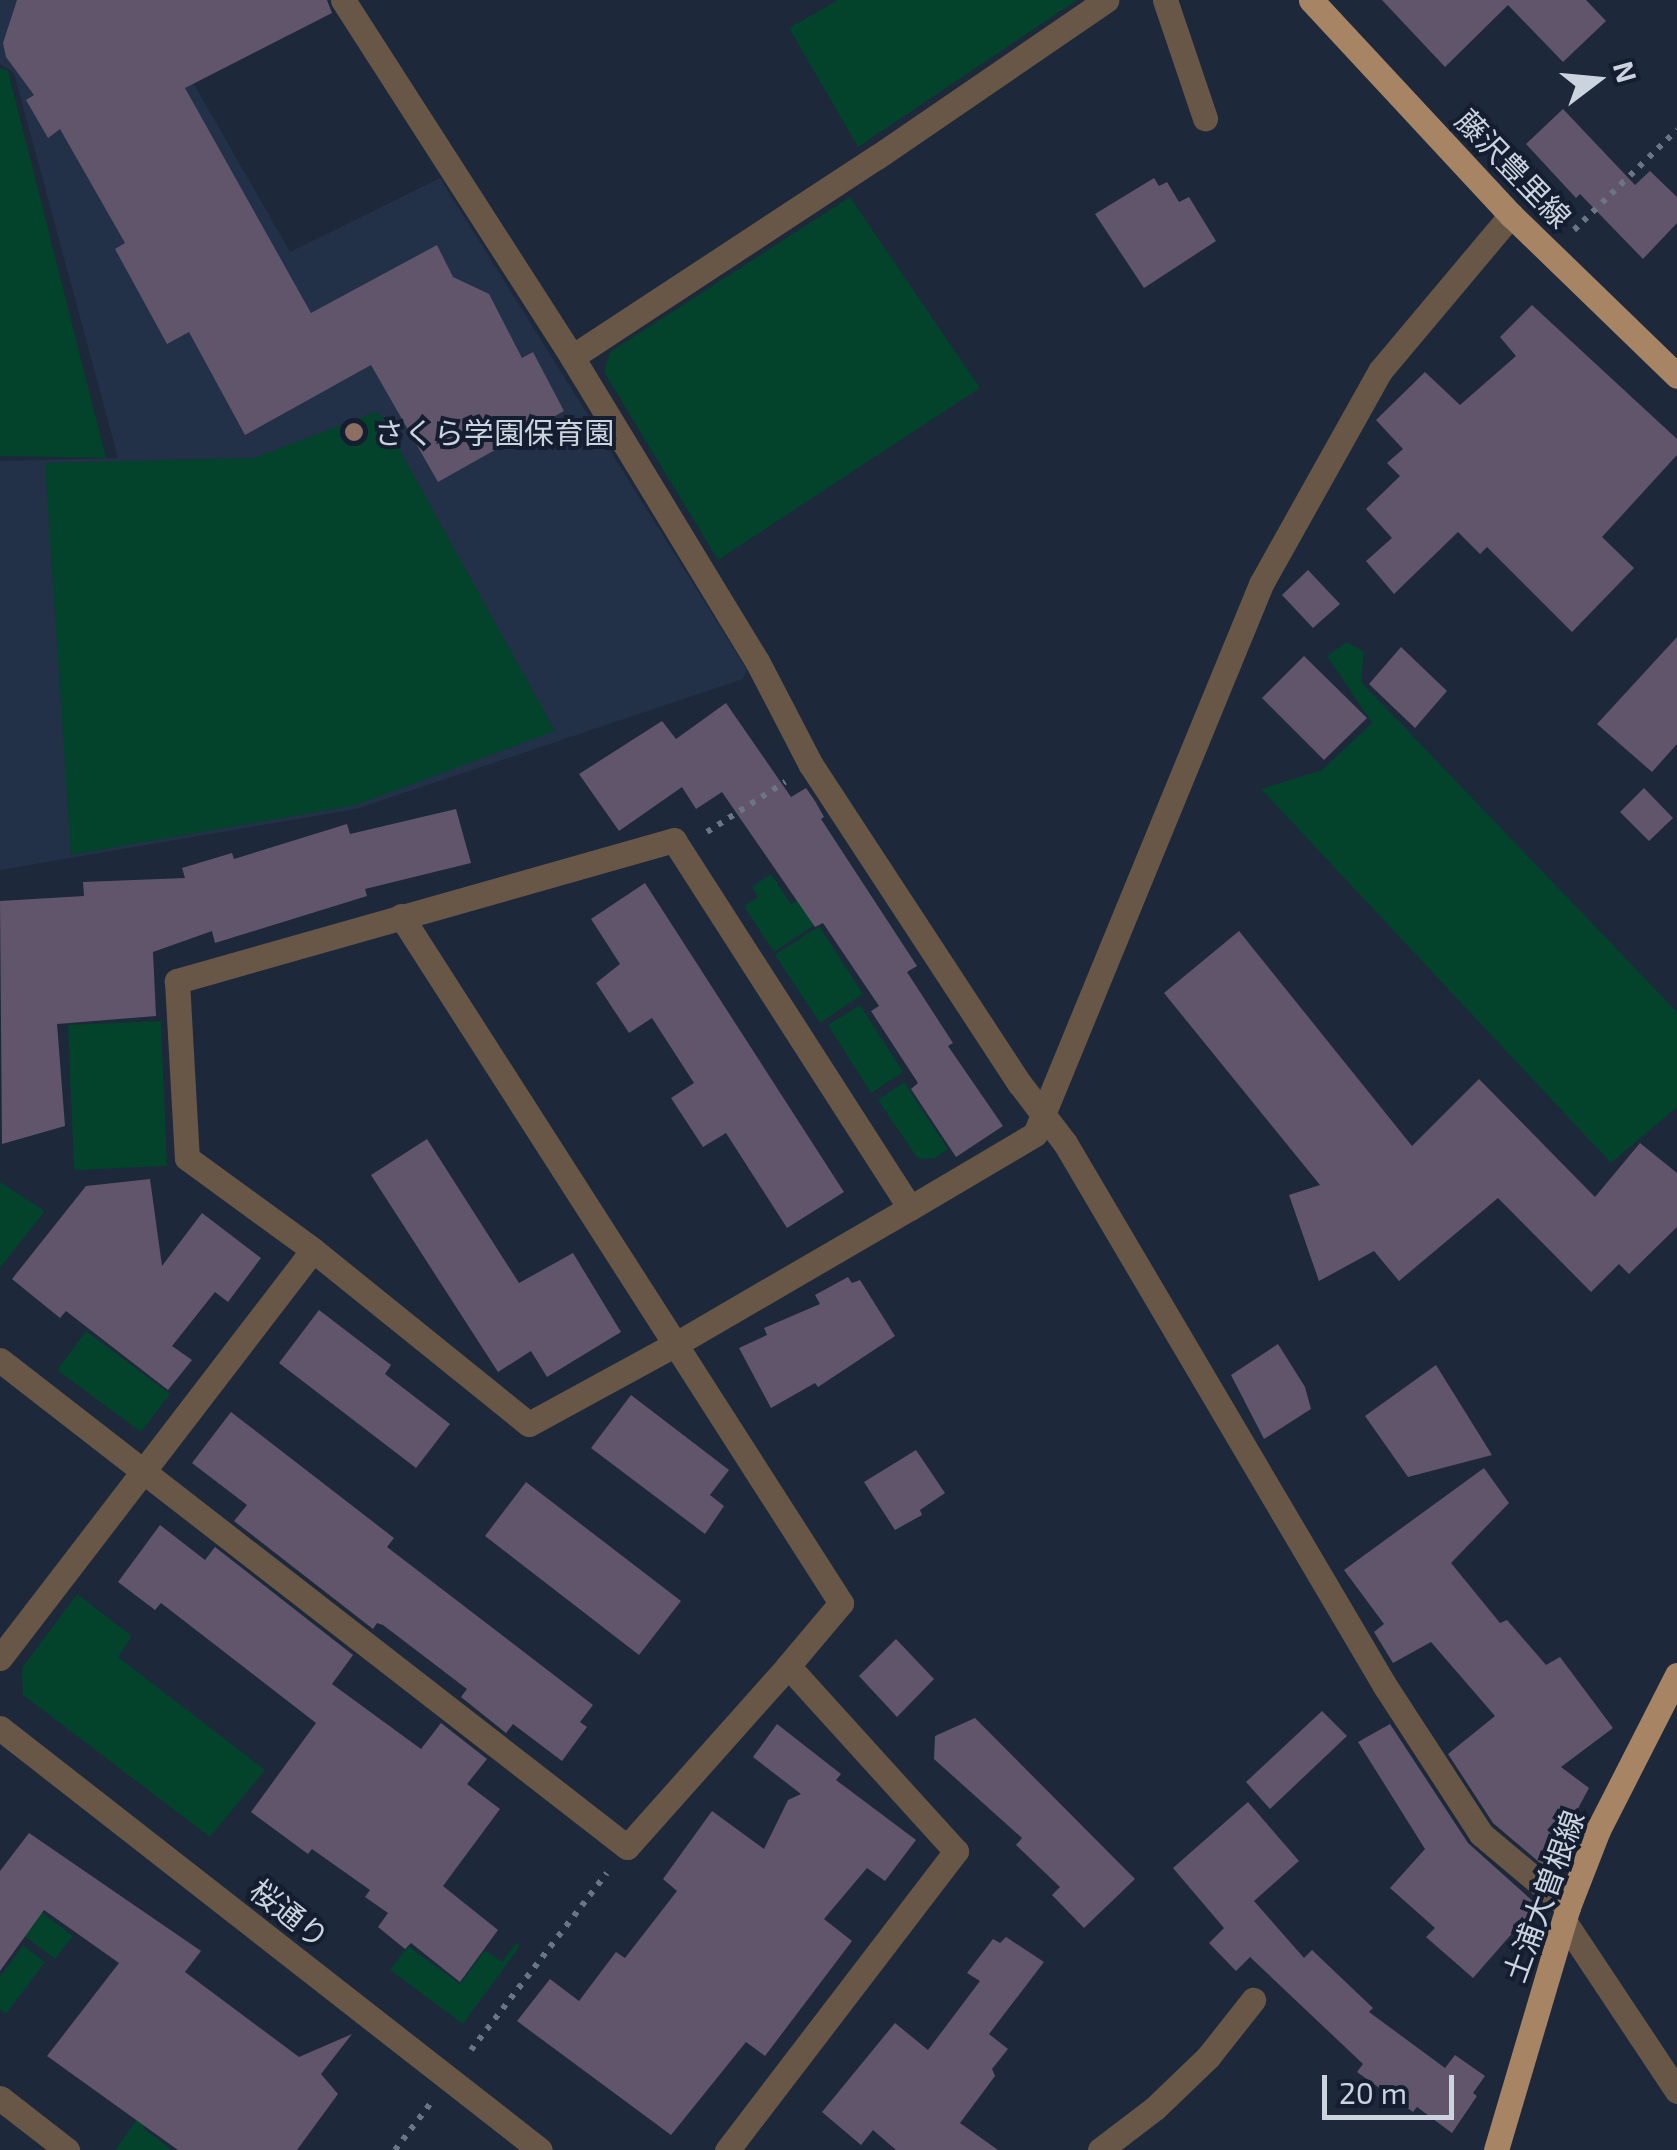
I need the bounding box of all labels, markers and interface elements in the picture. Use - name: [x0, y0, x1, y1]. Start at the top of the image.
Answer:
- north arrow: [1547, 30, 1647, 130]
- text: N: [1607, 57, 1645, 86]
- street label: 藤沢豊里線: [1449, 102, 1579, 234]
- place label: さくら学園保育園: [374, 414, 614, 450]
- marker: さくら学園保育園: [343, 421, 365, 443]
- street label: 土浦大曽根線: [1495, 1805, 1591, 1987]
- street label: 桜通り: [243, 1871, 337, 1955]
- scale bar: [1327, 2055, 1460, 2117]
- text: 20 m: [1339, 2074, 1407, 2110]

